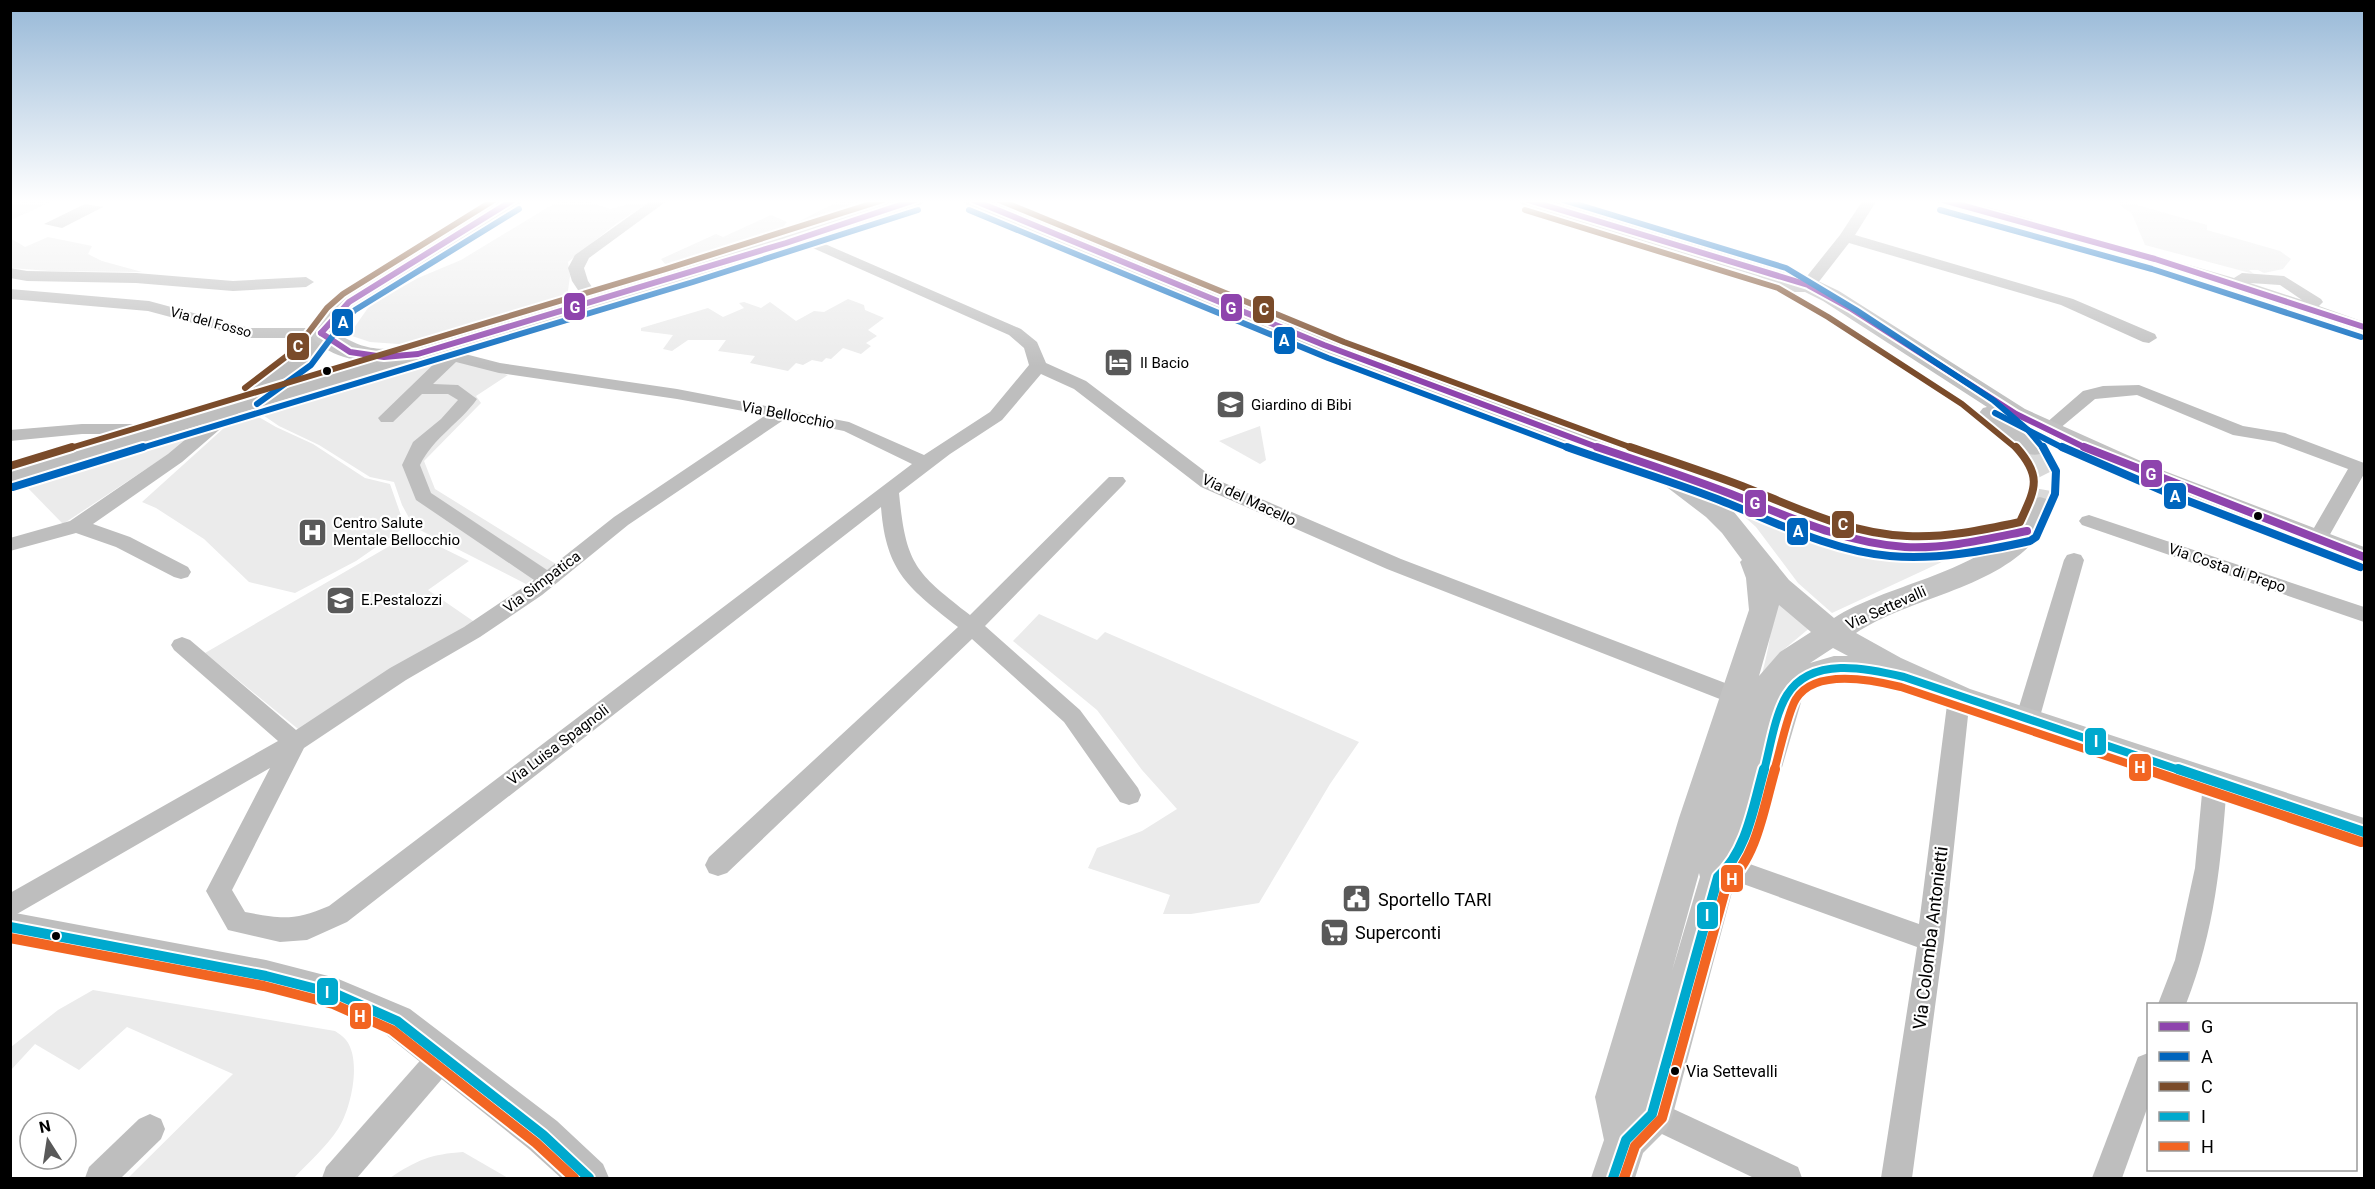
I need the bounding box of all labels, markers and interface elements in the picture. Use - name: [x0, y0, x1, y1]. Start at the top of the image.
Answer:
- line badge: G: [563, 292, 586, 321]
- line badge: G: [1220, 293, 1243, 322]
- line badge: C: [1252, 295, 1275, 324]
- text: G: [570, 298, 581, 317]
- text: G: [1226, 299, 1237, 318]
- text: C: [1259, 300, 1269, 319]
- street label: Via del Fosso: [169, 303, 253, 341]
- line badge: A: [331, 308, 354, 337]
- text: A: [338, 313, 349, 332]
- line badge: A: [1273, 326, 1296, 355]
- text: A: [1279, 331, 1290, 350]
- line badge: C: [286, 332, 310, 361]
- text: C: [293, 337, 303, 356]
- hotel icon: Il Bacio: [1103, 347, 1135, 379]
- place label: Il Bacio: [1140, 354, 1189, 372]
- unlabelled marker: [321, 365, 333, 377]
- school or university icon: Giardino di Bibi: [1214, 389, 1246, 421]
- place label: Giardino di Bibi: [1251, 396, 1352, 414]
- street label: Via Bellocchio: [740, 397, 836, 433]
- line badge: G: [2140, 459, 2163, 488]
- text: G: [2146, 465, 2157, 484]
- street label: Via del Macello: [1199, 470, 1299, 530]
- line badge: A: [2163, 482, 2187, 510]
- text: A: [2170, 487, 2181, 506]
- line badge: G: [1744, 489, 1767, 518]
- text: G: [1750, 494, 1761, 513]
- line badge: C: [1831, 510, 1855, 539]
- unlabelled marker: [2252, 510, 2264, 522]
- place label: Centro Salute Mentale Bellocchio: [333, 514, 460, 549]
- text: C: [1838, 515, 1848, 534]
- hospital icon: Centro Salute Mentale Bellocchio: [296, 516, 328, 548]
- line badge: A: [1786, 517, 1809, 546]
- text: A: [1793, 522, 1804, 541]
- street label: Via Costa di Prepo: [2166, 539, 2288, 597]
- street label: Via Simpatica: [500, 547, 584, 617]
- street label: Via Settevalli: [1843, 582, 1929, 634]
- school or university icon: E.Pestalozzi: [324, 584, 356, 616]
- place label: E.Pestalozzi: [361, 591, 442, 609]
- street label: Via Luisa Spagnoli: [504, 701, 612, 789]
- line badge: I: [2084, 727, 2107, 756]
- text: I: [2094, 732, 2098, 751]
- line badge: H: [2128, 753, 2152, 782]
- text: H: [2134, 758, 2146, 777]
- street label: Via Colomba Antonietti: [1908, 845, 1952, 1031]
- line badge: H: [1720, 864, 1744, 893]
- text: H: [1726, 870, 1738, 889]
- public building icon: Sportello TARI: [1341, 883, 1373, 915]
- place label: Sportello TARI: [1378, 889, 1492, 910]
- line badge: I: [1696, 901, 1719, 930]
- text: I: [1705, 906, 1709, 925]
- supermarket icon: Superconti: [1318, 916, 1350, 948]
- place label: Superconti: [1355, 922, 1441, 943]
- unlabelled marker: [50, 930, 62, 942]
- line badge: I: [316, 977, 339, 1006]
- text: I: [325, 983, 329, 1002]
- line badge: H: [349, 1002, 372, 1030]
- legend: [2147, 1003, 2357, 1171]
- text: H: [354, 1007, 366, 1026]
- text: G: [2201, 1016, 2213, 1037]
- text: A: [2201, 1046, 2213, 1067]
- place label: Via Settevalli: [1686, 1062, 1778, 1081]
- marker: Via Settevalli: [1669, 1065, 1681, 1077]
- text: C: [2201, 1076, 2213, 1097]
- text: I: [2201, 1106, 2206, 1127]
- north arrow: [18, 1111, 78, 1171]
- text: N: [37, 1116, 52, 1137]
- text: H: [2201, 1136, 2214, 1157]

